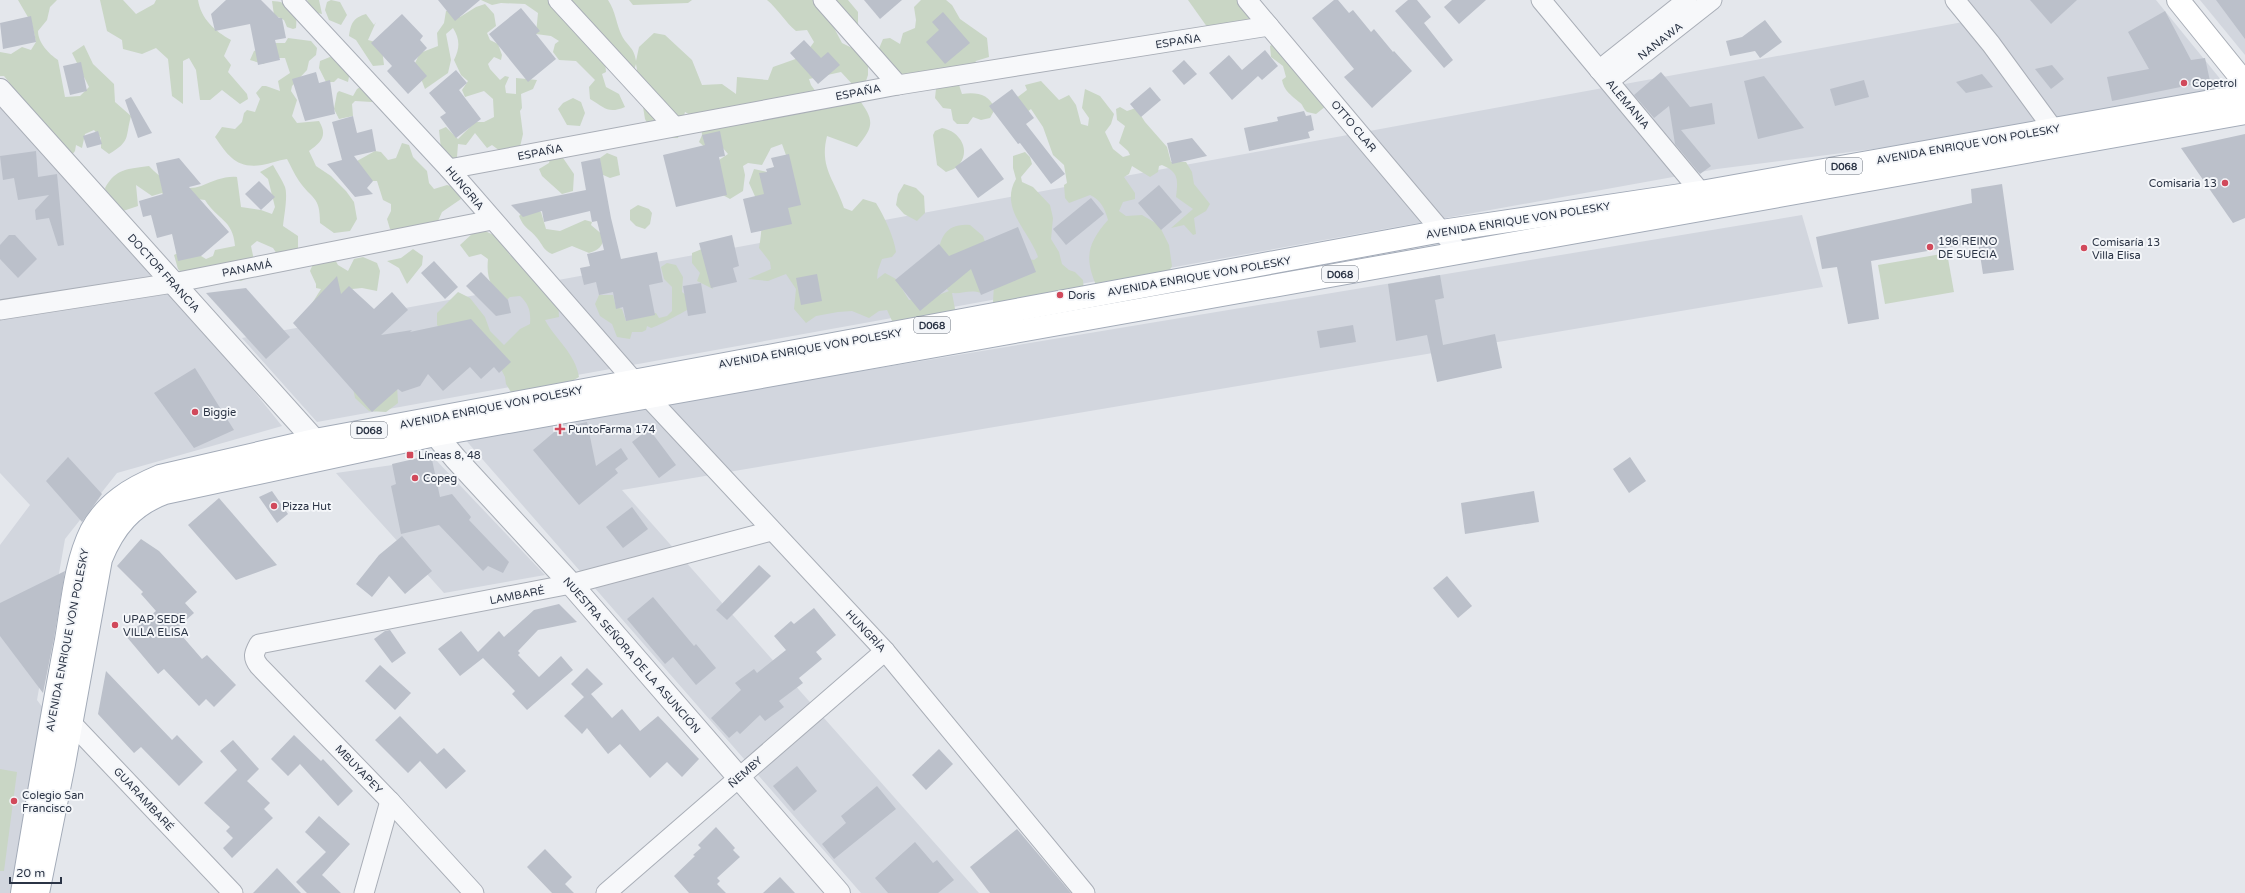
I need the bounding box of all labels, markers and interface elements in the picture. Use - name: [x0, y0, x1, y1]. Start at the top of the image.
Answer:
- street label: NANAWA: [1635, 20, 1685, 63]
- street label: ESPAÑA: [1154, 31, 1202, 52]
- street label: ALEMANIA: [1603, 77, 1652, 132]
- place label: Copetrol: [2192, 77, 2237, 90]
- marker: Copetrol: [2179, 78, 2189, 88]
- street label: ESPAÑA: [834, 82, 882, 103]
- street label: OTTO CLAR: [1328, 98, 1379, 155]
- street label: AVENIDA ENRIQUE VON POLESKY: [1875, 122, 2061, 167]
- street label: ESPAÑA: [516, 142, 564, 163]
- road number: D068: [1826, 158, 1862, 174]
- street label: HUNGRIA: [443, 164, 487, 213]
- place label: Comisaria 13: [2149, 177, 2217, 190]
- marker: Comisaria 13: [2220, 178, 2230, 188]
- street label: AVENIDA ENRIQUE VON POLESKY: [1425, 199, 1611, 241]
- street label: DOCTOR FRANCIA: [125, 231, 202, 315]
- place label: 196 REINO DE SUECIA: [1938, 235, 1997, 261]
- place label: Comisaría 13 Villa Elisa: [2092, 236, 2160, 262]
- marker: 196 REINO DE SUECIA: [1925, 242, 1935, 252]
- marker: Comisaría 13 Villa Elisa: [2079, 243, 2089, 253]
- street label: AVENIDA ENRIQUE VON POLESKY: [1106, 254, 1292, 299]
- street label: PANAMÁ: [221, 256, 273, 280]
- road number: D068: [1322, 266, 1358, 282]
- place label: Doris: [1068, 289, 1095, 302]
- marker: Doris: [1055, 290, 1065, 300]
- road number: D068: [914, 317, 950, 333]
- street label: AVENIDA ENRIQUE VON POLESKY: [717, 326, 903, 371]
- street label: AVENIDA ENRIQUE VON POLESKY: [398, 383, 584, 432]
- place label: Biggie: [203, 406, 236, 419]
- marker: Biggie: [190, 407, 200, 417]
- road number: D068: [351, 422, 387, 438]
- place label: PuntoFarma 174: [568, 423, 655, 436]
- marker: PuntoFarma 174: [555, 424, 565, 434]
- place label: Líneas 8, 48: [418, 449, 481, 462]
- marker: Líneas 8, 48: [405, 450, 415, 460]
- place label: Copeg: [423, 472, 457, 485]
- marker: Copeg: [410, 473, 420, 483]
- place label: Pizza Hut: [282, 500, 331, 513]
- marker: Pizza Hut: [269, 501, 279, 511]
- street label: AVENIDA ENRIQUE VON POLESKY: [43, 547, 92, 733]
- street label: NUESTRA SEÑORA DE LA ASUNCIÓN: [560, 574, 704, 736]
- street label: LAMBARÉ: [488, 583, 546, 607]
- street label: HUNGRÍA: [843, 607, 889, 655]
- place label: UPAP SEDE VILLA ELISA: [123, 613, 189, 639]
- marker: UPAP SEDE VILLA ELISA: [110, 620, 120, 630]
- street label: MBUYAPEY: [332, 742, 385, 796]
- street label: ÑEMBY: [726, 754, 765, 791]
- street label: GUARAMBARÉ: [111, 764, 177, 834]
- place label: Colegio San Francisco: [22, 789, 84, 815]
- marker: Colegio San Francisco: [9, 796, 19, 806]
- scale bar: [10, 859, 61, 885]
- text: 20 m: [16, 866, 45, 880]

